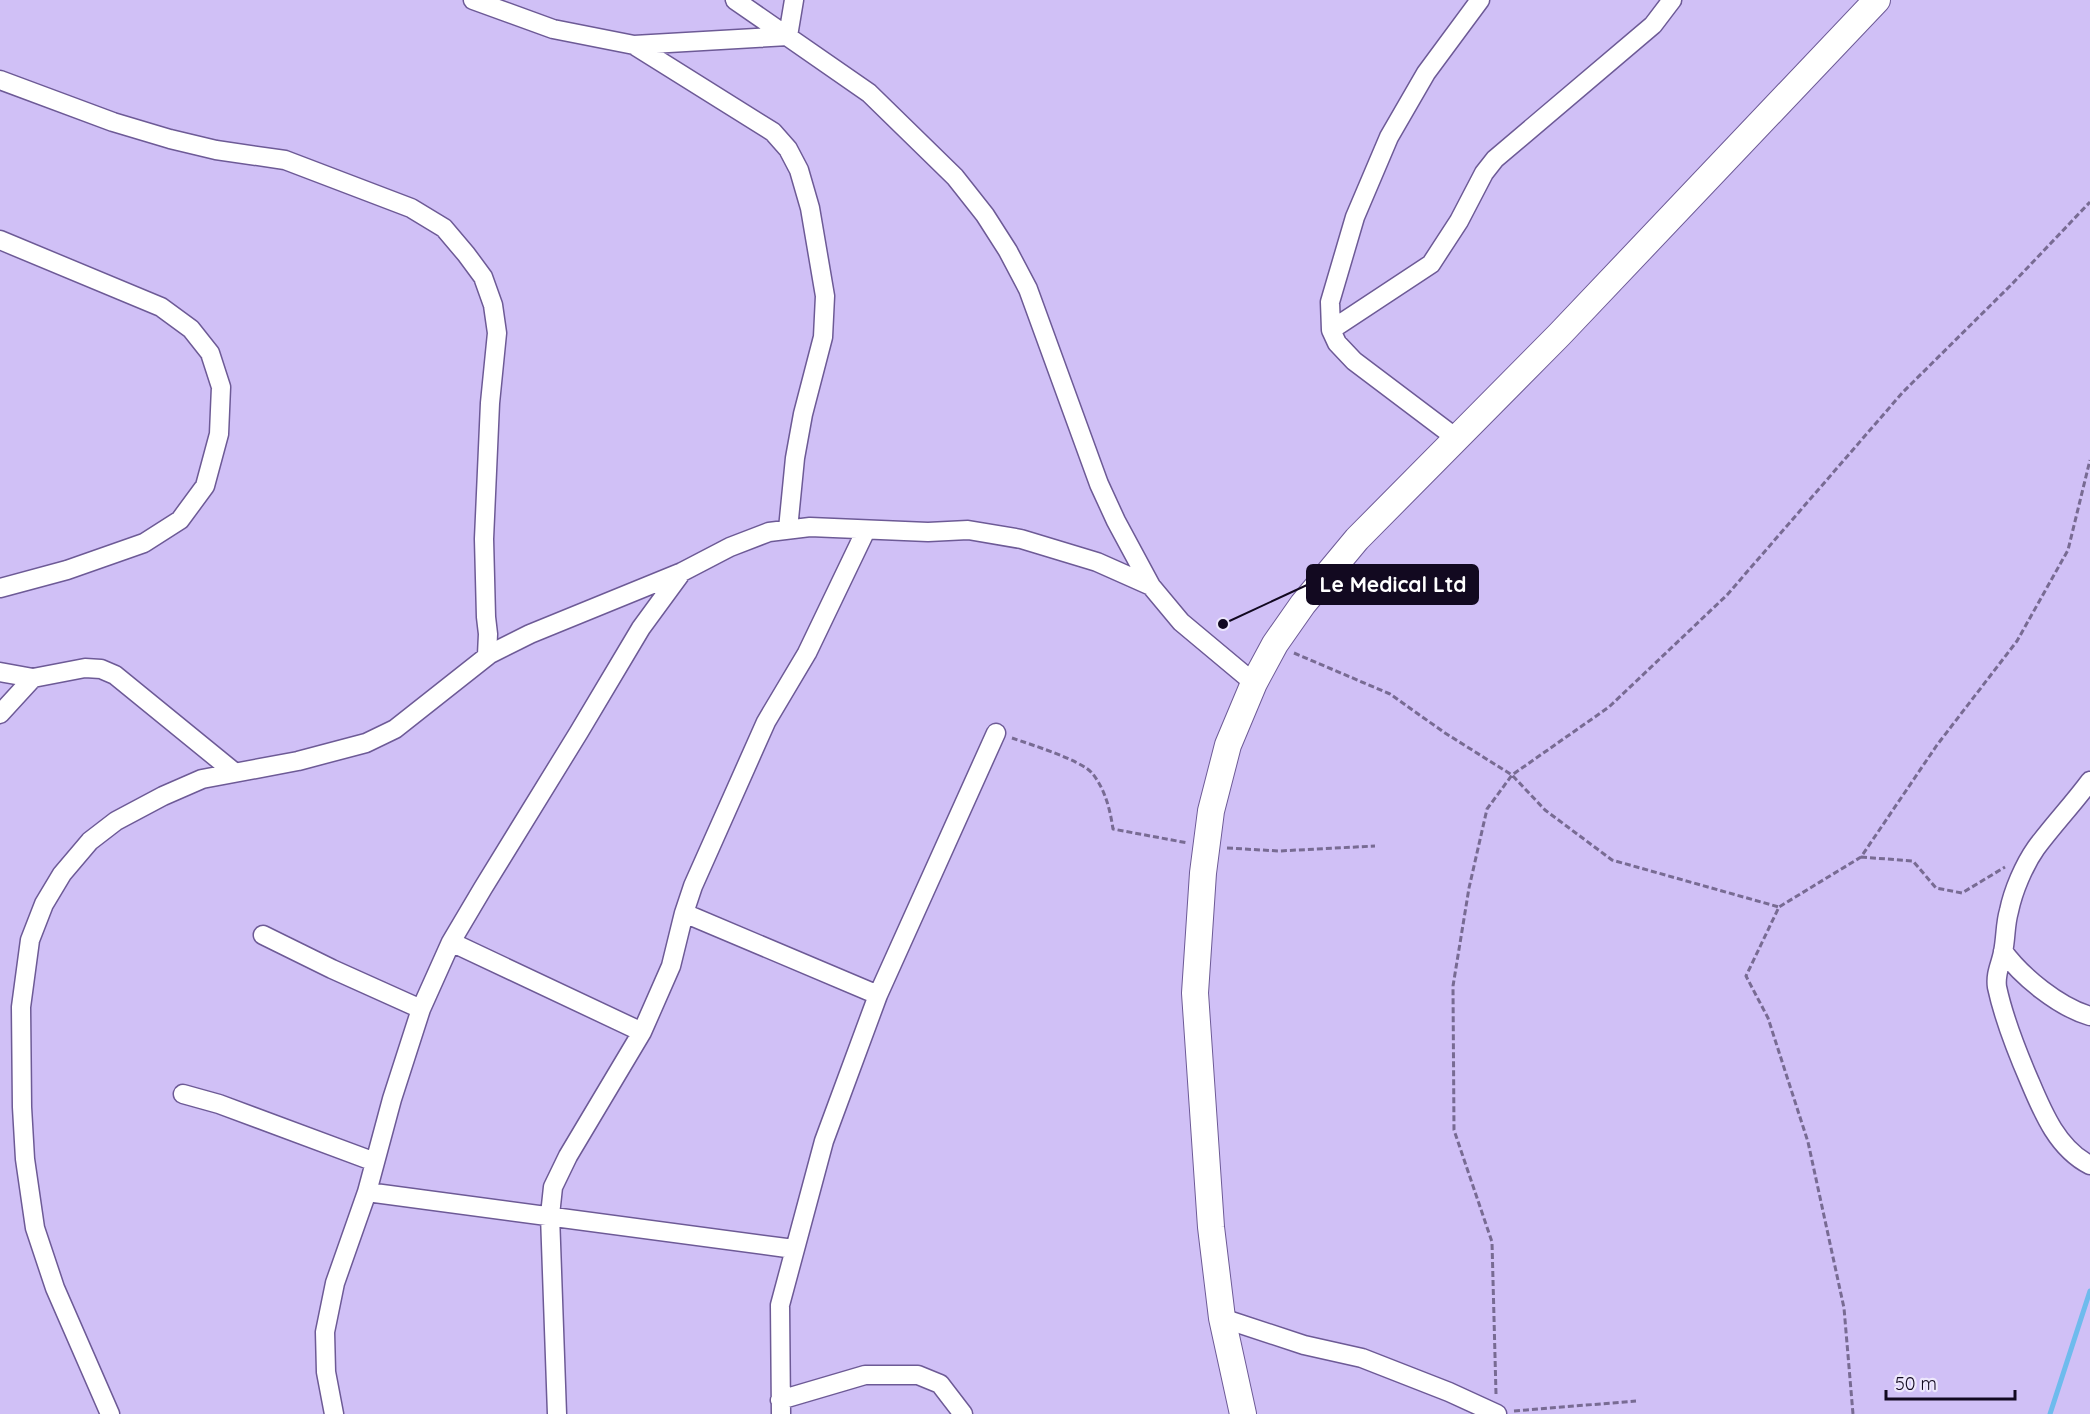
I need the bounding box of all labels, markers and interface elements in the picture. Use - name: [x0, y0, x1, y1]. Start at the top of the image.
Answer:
- callout: Le Medical Ltd: [1307, 565, 1478, 604]
- text: Le Medical Ltd: [1320, 571, 1466, 597]
- scale bar: [1886, 1363, 2015, 1401]
- text: 50 m: [1895, 1372, 1937, 1395]

